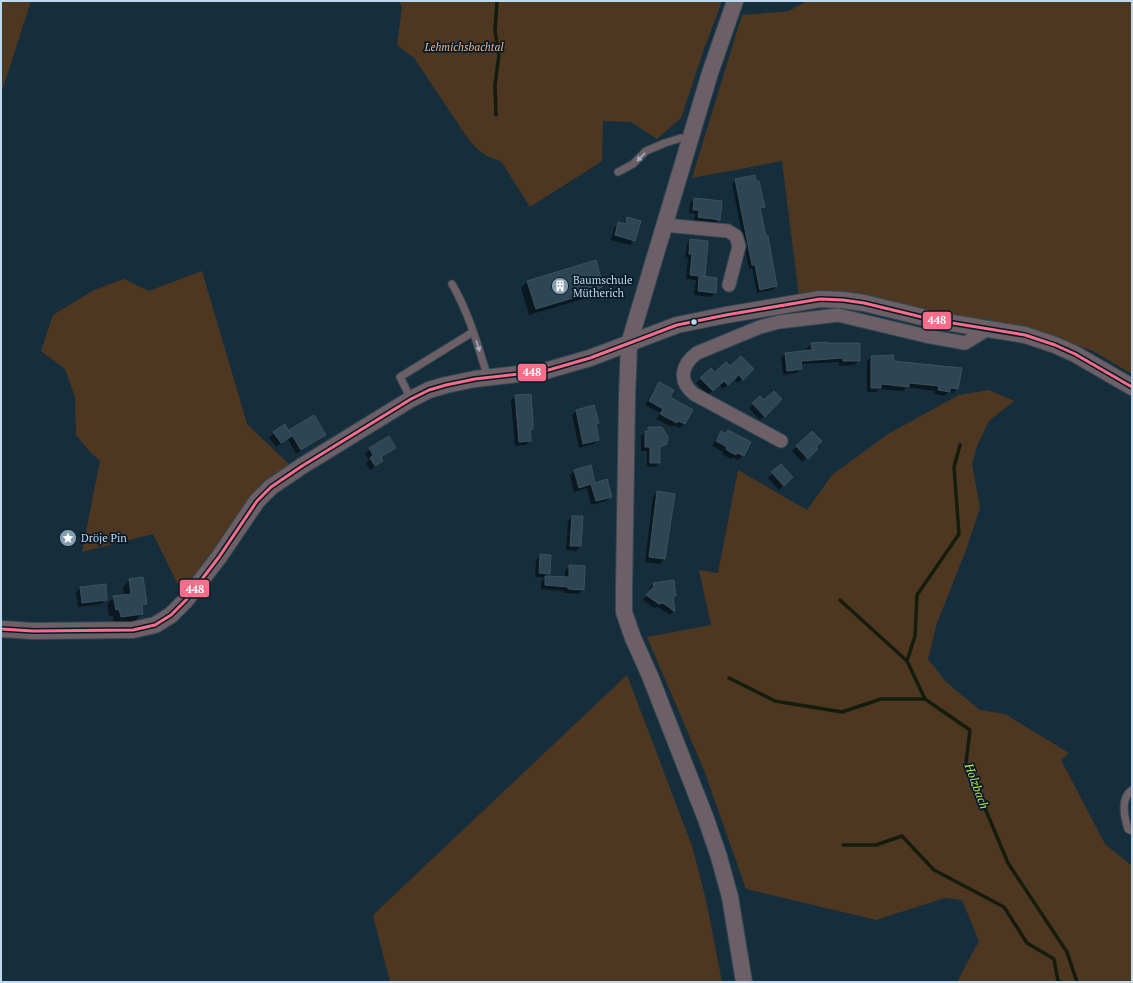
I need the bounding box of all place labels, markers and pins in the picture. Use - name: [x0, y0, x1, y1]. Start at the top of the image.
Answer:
- place label: Baumschule Mütherich: [573, 273, 633, 300]
- building icon: Baumschule Mütherich: [550, 276, 570, 296]
- unlabelled marker: [689, 317, 699, 327]
- place icon: Dröje Pin: [58, 528, 78, 548]
- place label: Dröje Pin: [81, 531, 127, 545]

